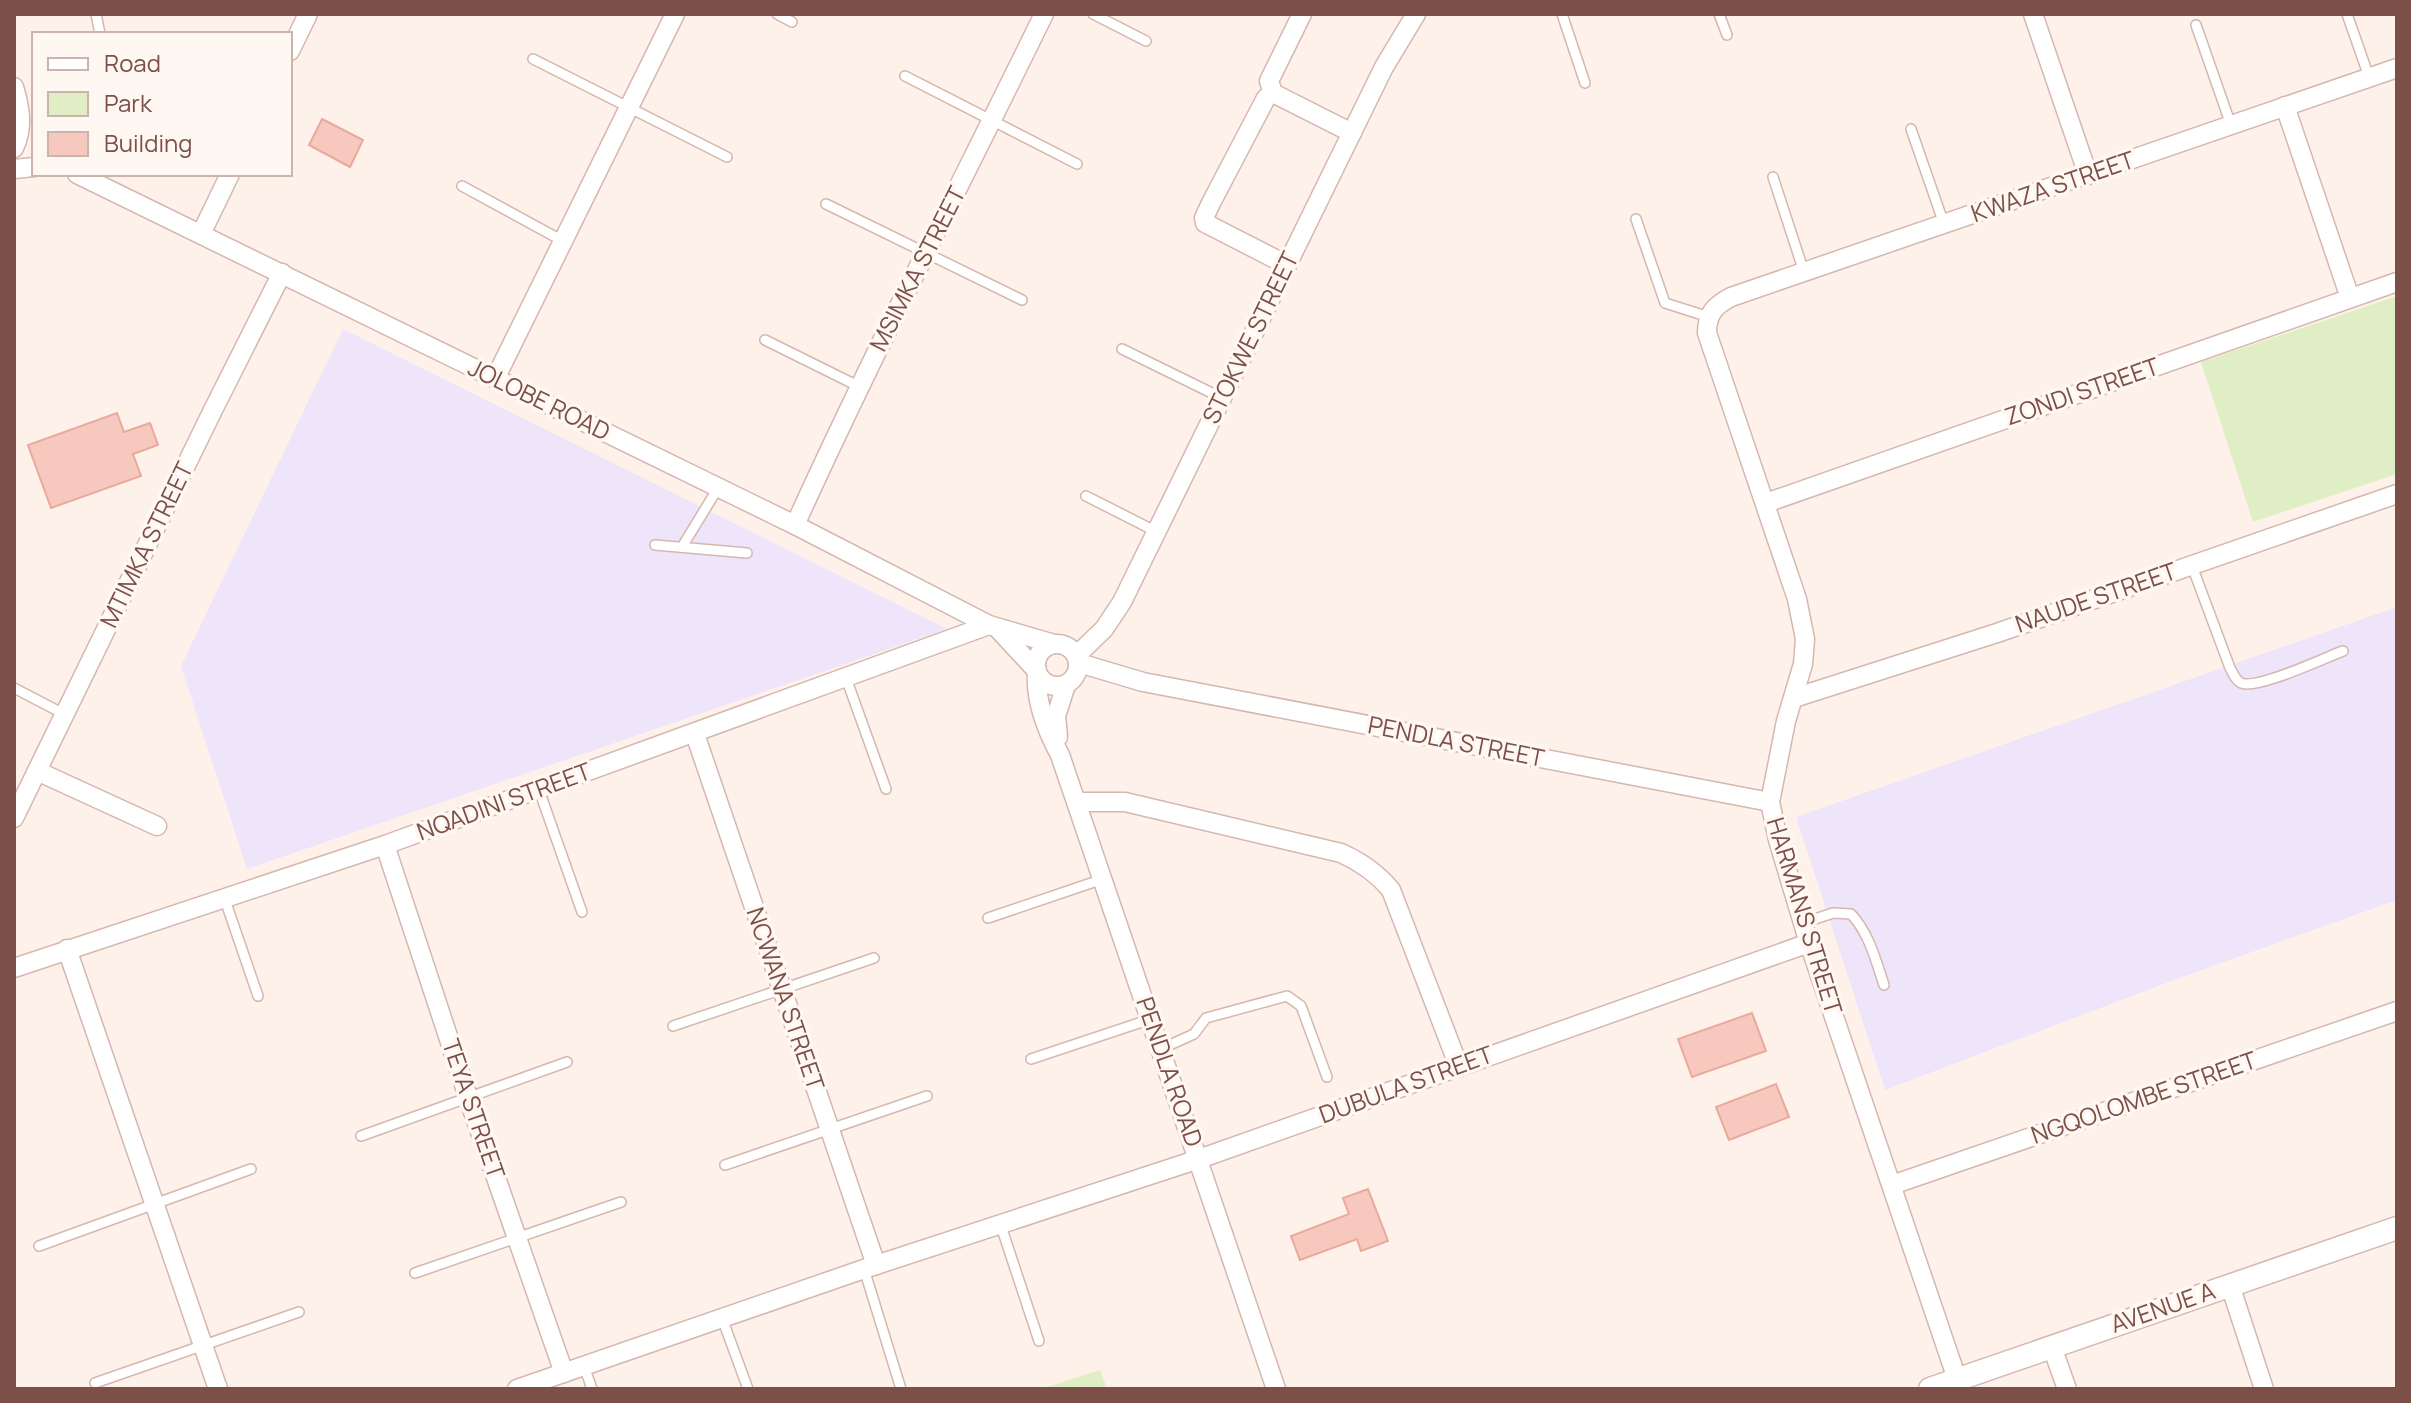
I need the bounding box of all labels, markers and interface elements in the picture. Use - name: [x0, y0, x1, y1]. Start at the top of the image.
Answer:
- legend: [32, 32, 292, 176]
- text: Road: [104, 46, 161, 79]
- text: Park: [104, 86, 153, 119]
- text: Building: [104, 126, 192, 159]
- street label: KWAZA STREET: [1966, 142, 2139, 229]
- street label: MSIMKA STREET: [861, 180, 973, 356]
- street label: STOKWE STREET: [1194, 245, 1306, 429]
- street label: ZONDI STREET: [2000, 349, 2164, 432]
- street label: JOLOBE ROAD: [463, 350, 616, 447]
- street label: MTIMKA STREET: [91, 455, 200, 633]
- street label: NAUDE STREET: [2010, 553, 2181, 640]
- street label: PENDLA STREET: [1365, 707, 1548, 774]
- street label: NQADINI STREET: [412, 754, 596, 847]
- street label: HARMANS STREET: [1760, 813, 1851, 1019]
- street label: NCWANA STREET: [740, 903, 833, 1095]
- street label: PENDLA ROAD: [1129, 992, 1211, 1151]
- street label: TEYA STREET: [435, 1034, 514, 1183]
- street label: DUBULA STREET: [1314, 1037, 1498, 1130]
- street label: NGQOLOMBE STREET: [2026, 1042, 2261, 1151]
- street label: AVENUE A: [2106, 1273, 2219, 1340]

